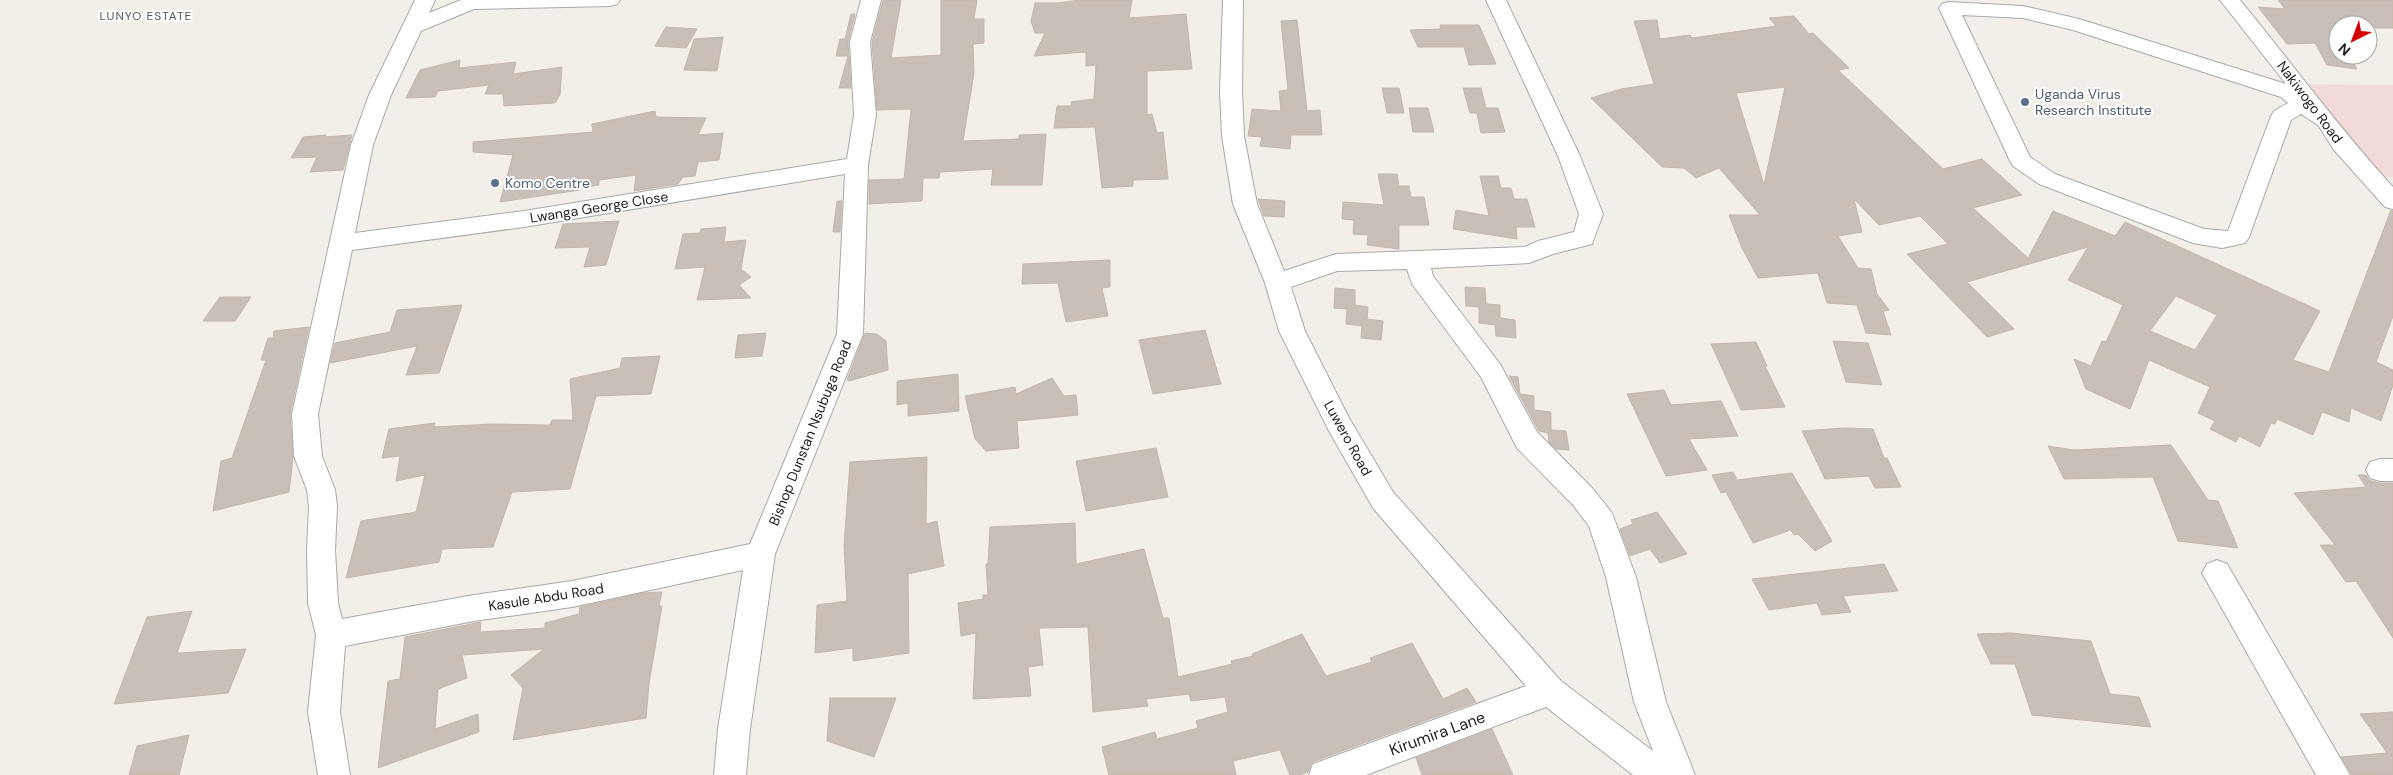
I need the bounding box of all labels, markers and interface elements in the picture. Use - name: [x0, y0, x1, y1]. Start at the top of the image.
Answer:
- district label: LUNYO ESTATE: [100, 8, 192, 24]
- north arrow: [2328, 15, 2378, 65]
- text: N: [2334, 40, 2354, 60]
- street label: Nakiwogo Road: [2273, 57, 2347, 147]
- place label: Uganda Virus Research Institute: [2035, 85, 2152, 119]
- marker: Uganda Virus Research Institute: [2019, 96, 2031, 108]
- place label: Komo Centre: [505, 174, 590, 192]
- marker: Komo Centre: [489, 177, 501, 189]
- street label: Lwanga George Close: [529, 187, 669, 227]
- street label: Bishop Dunstan Nsubuga Road: [765, 338, 855, 528]
- street label: Luwero Road: [1320, 397, 1376, 479]
- street label: Kasule Abdu Road: [487, 579, 605, 615]
- street label: Kirumira Lane: [1386, 706, 1488, 761]

